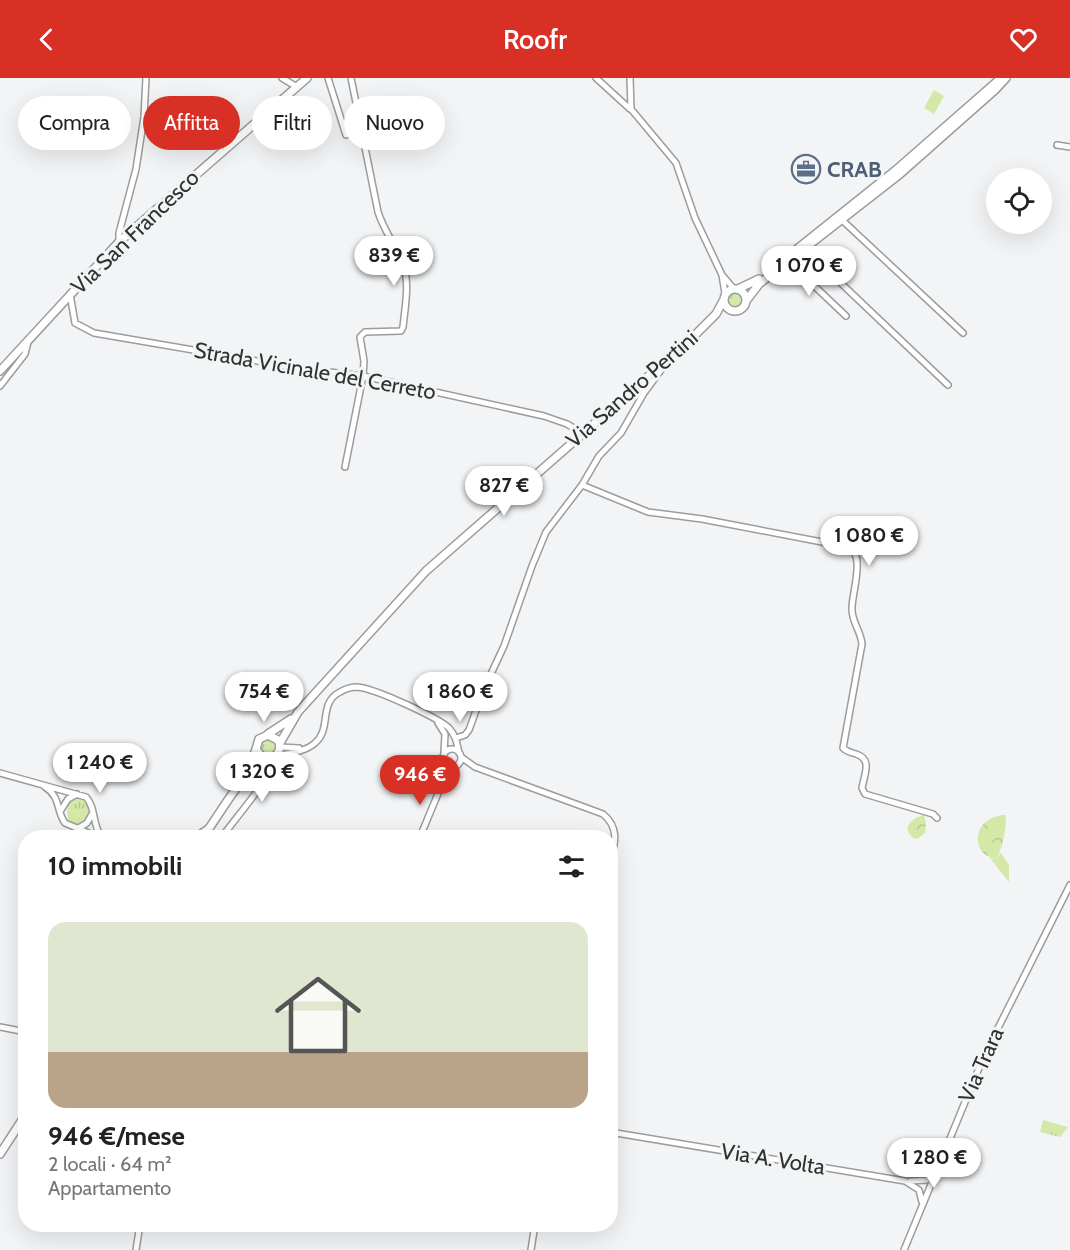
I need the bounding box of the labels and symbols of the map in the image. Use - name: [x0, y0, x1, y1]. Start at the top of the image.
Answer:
- office icon: CRAB: [790, 153, 822, 185]
- place label: CRAB: [827, 156, 882, 183]
- street label: Via San Francesco: [65, 164, 205, 300]
- pin: 839 €: [352, 236, 436, 287]
- pin: 1 070 €: [754, 246, 864, 297]
- street label: Via Sandro Pertini: [561, 324, 703, 454]
- street label: Strada Vicinale del Cerreto: [192, 336, 438, 406]
- pin: 827 €: [462, 466, 546, 517]
- pin: 1 080 €: [814, 516, 924, 567]
- pin: 754 €: [222, 672, 306, 723]
- pin: 1 860 €: [405, 672, 515, 723]
- pin: 1 240 €: [45, 743, 155, 794]
- pin: 1 320 €: [207, 752, 317, 803]
- pin: 946 €: [378, 755, 462, 806]
- street label: Via Trara: [953, 1023, 1010, 1107]
- street label: Via A. Volta: [719, 1137, 827, 1181]
- pin: 1 280 €: [879, 1138, 989, 1189]

